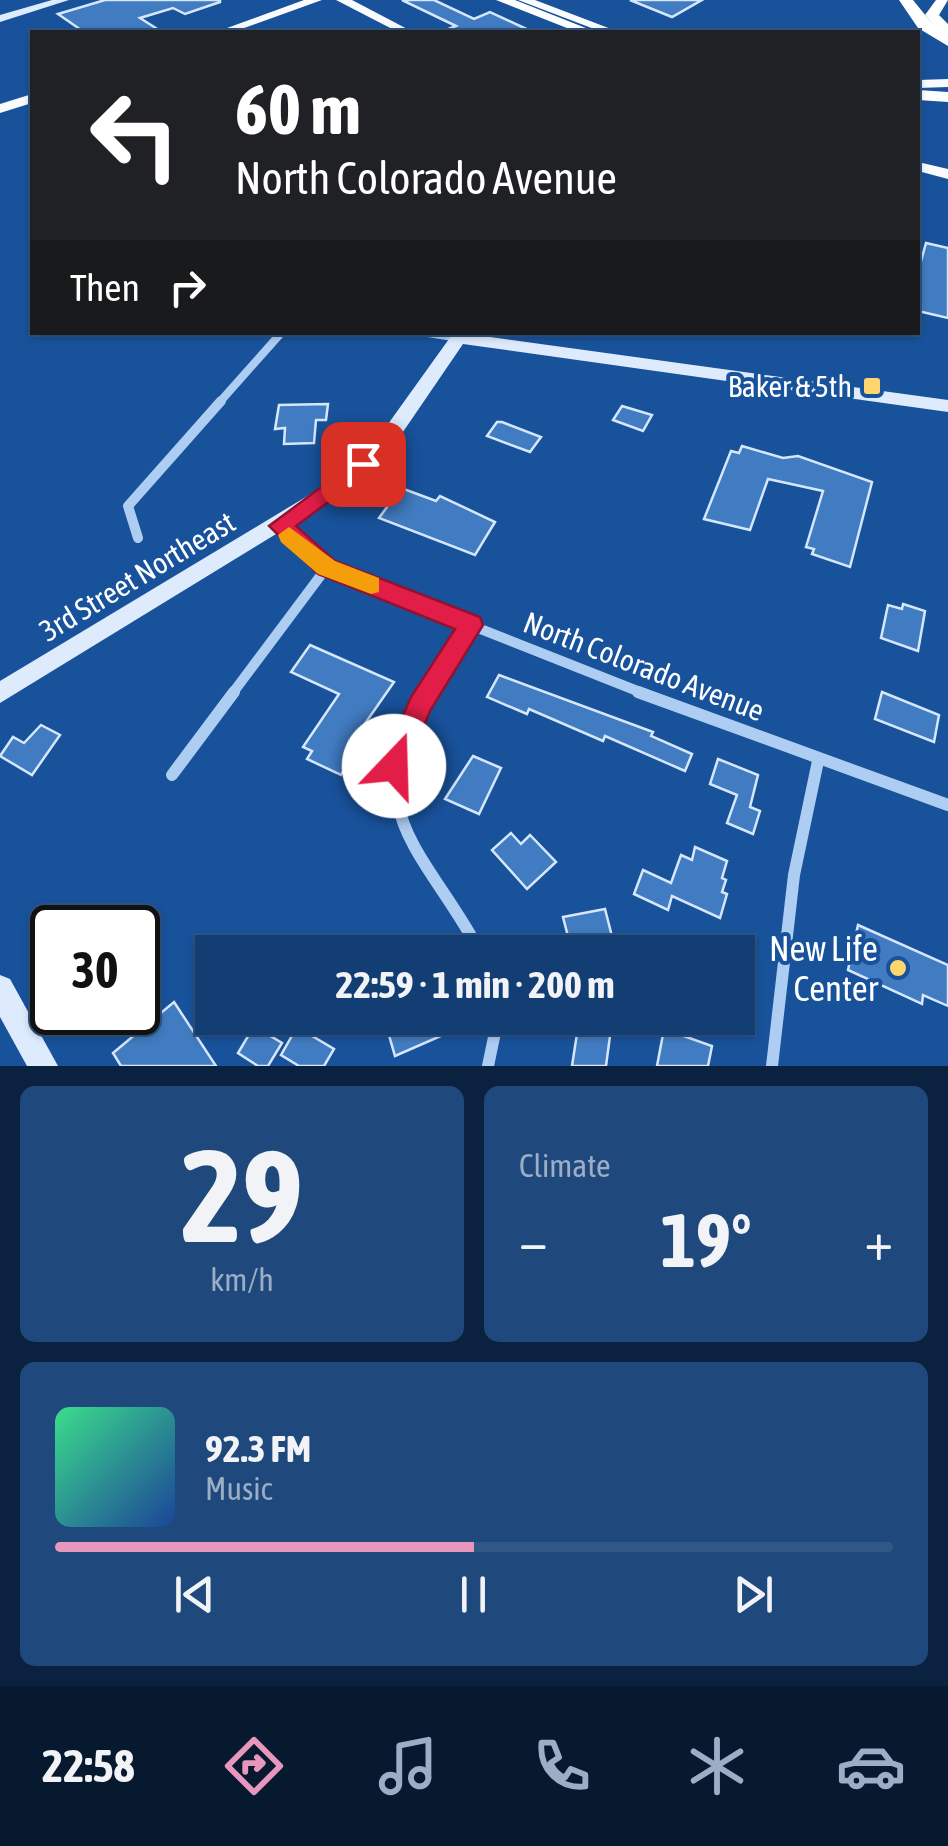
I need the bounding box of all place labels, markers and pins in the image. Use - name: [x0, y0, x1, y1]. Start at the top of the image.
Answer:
- place label: Baker & 5th: [728, 369, 852, 403]
- marker: Baker & 5th: [861, 375, 883, 397]
- pin: [321, 422, 406, 507]
- place label: New Life Center: [769, 928, 879, 1008]
- marker: New Life Center: [887, 957, 909, 979]

